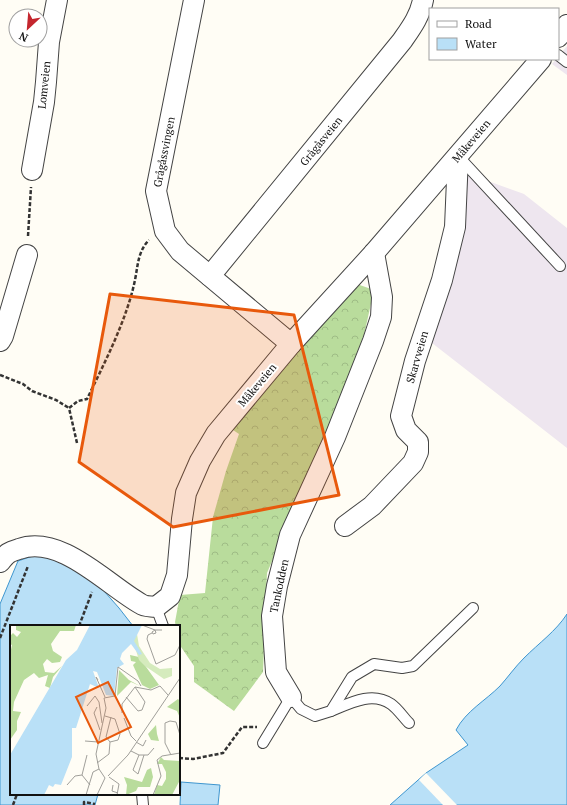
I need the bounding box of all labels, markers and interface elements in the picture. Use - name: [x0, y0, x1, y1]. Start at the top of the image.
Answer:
- north arrow: [8, 8, 48, 48]
- legend: [429, 8, 559, 60]
- text: Road: [465, 16, 492, 31]
- text: N: [16, 29, 30, 45]
- text: Water: [465, 36, 497, 51]
- street label: Lomveien: [35, 60, 54, 110]
- street label: Grågåsveien: [297, 113, 346, 169]
- street label: Grågåssvingen: [150, 115, 178, 188]
- street label: Måkeveien: [449, 116, 493, 166]
- street label: Skarvveien: [403, 329, 431, 385]
- street label: Måkeveien: [235, 360, 279, 410]
- street label: Tankodden: [266, 557, 292, 614]
- inset map: [10, 625, 180, 795]

